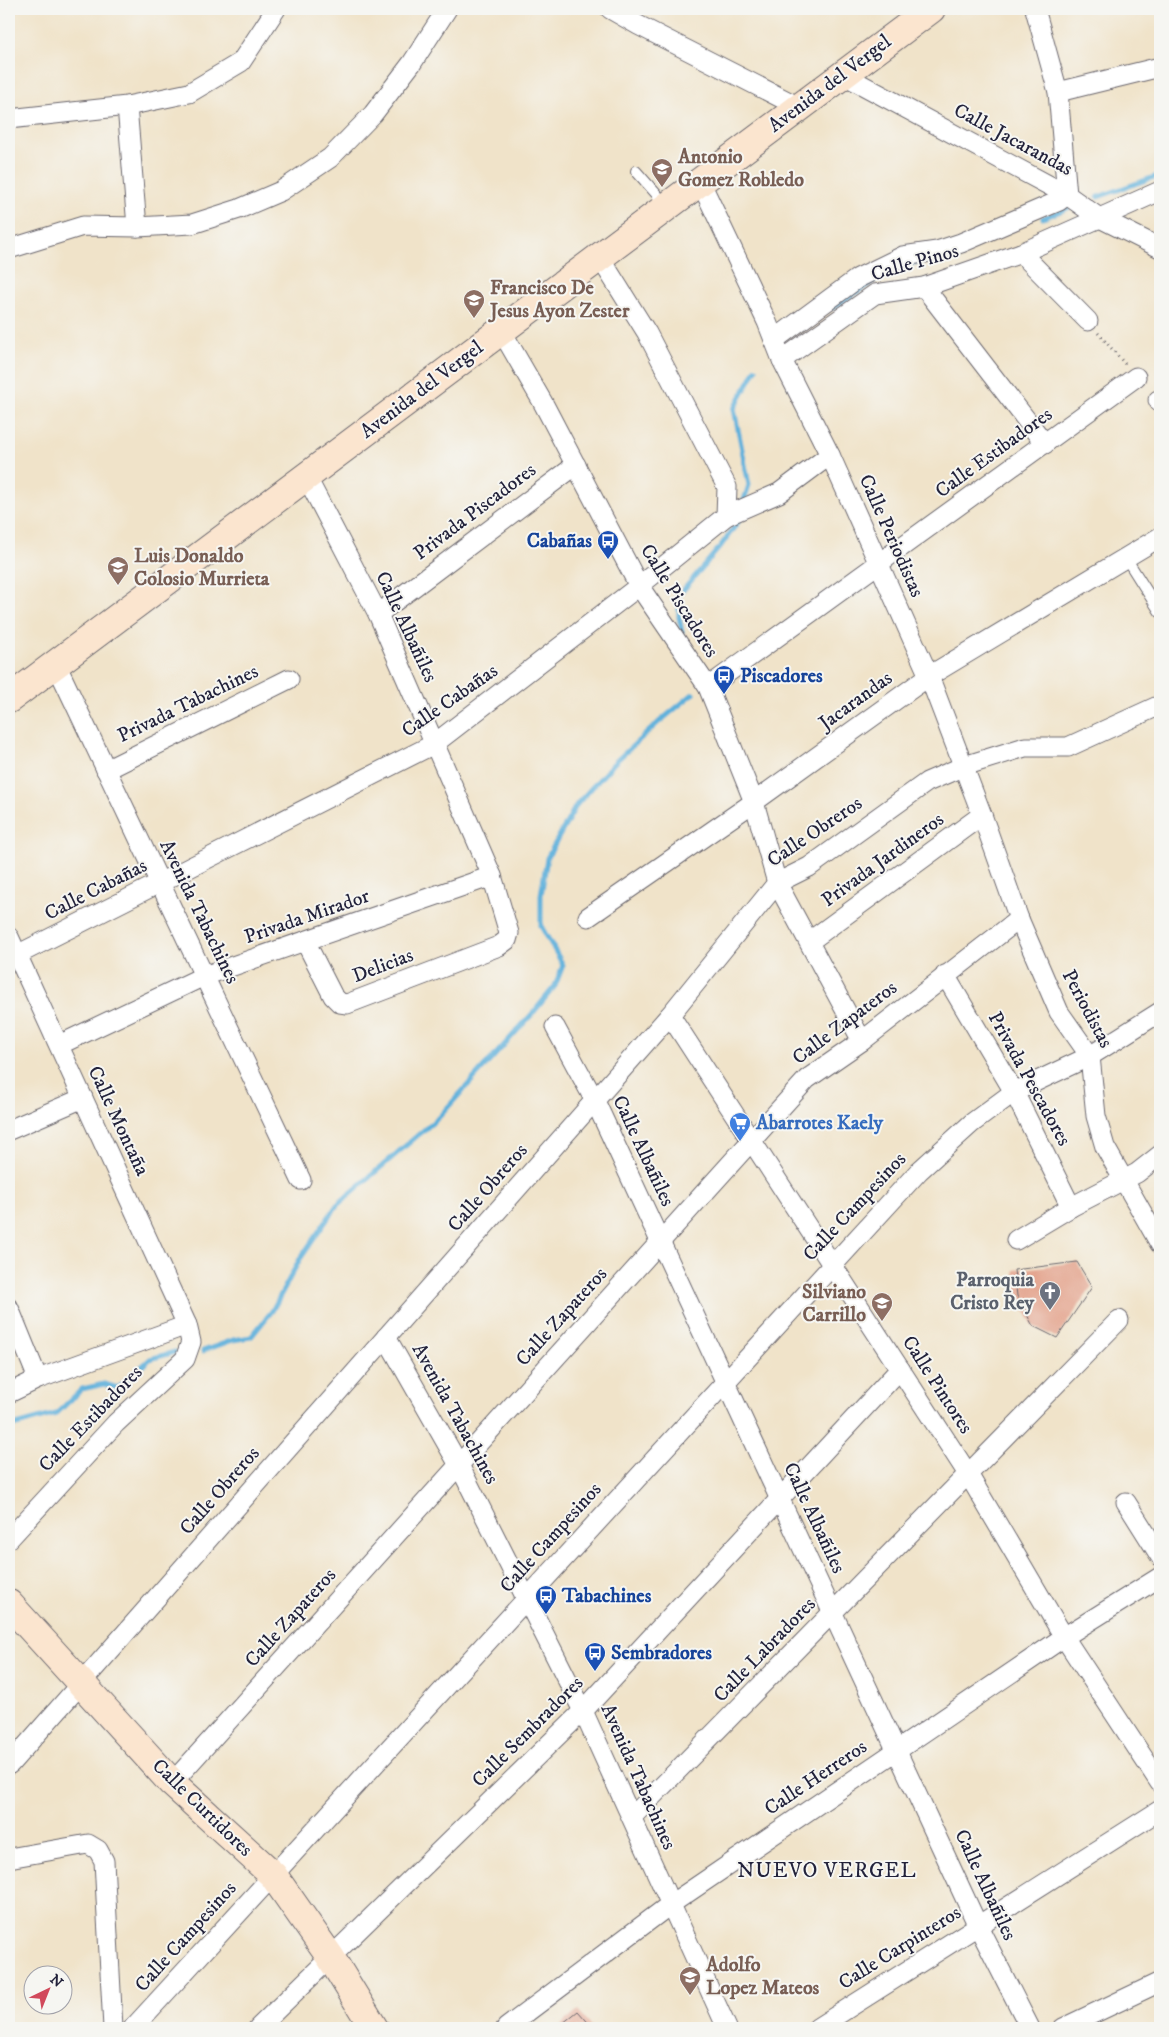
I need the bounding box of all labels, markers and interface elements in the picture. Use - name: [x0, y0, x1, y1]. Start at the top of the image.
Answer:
- street label: Avenida del Vergel: [764, 30, 896, 138]
- street label: Calle Jacarandas: [949, 98, 1077, 182]
- place label: Antonio Gomez Robledo: [677, 145, 804, 193]
- school or university icon: Antonio Gomez Robledo: [650, 157, 674, 188]
- street label: Calle Pinos: [868, 239, 962, 287]
- place label: Francisco De Jesus Ayon Zester: [488, 276, 630, 324]
- school or university icon: Francisco De Jesus Ayon Zester: [462, 288, 486, 319]
- street label: Avenida del Vergel: [356, 336, 488, 444]
- street label: Calle Estibadores: [931, 402, 1058, 504]
- street label: Privada Piscadores: [409, 458, 541, 566]
- street label: Calle Periodistas: [853, 471, 929, 602]
- place label: Cabañas: [527, 529, 592, 554]
- bus stop icon: Cabañas: [596, 529, 620, 560]
- street label: Calle Piscadores: [634, 540, 724, 663]
- place label: Luis Donaldo Colosio Murrieta: [134, 544, 270, 592]
- school or university icon: Luis Donaldo Colosio Murrieta: [106, 555, 130, 586]
- street label: Calle Albañiles: [369, 568, 443, 687]
- street label: Privada Tabachines: [113, 659, 263, 749]
- street label: Calle Cabañas: [397, 659, 503, 743]
- bus stop icon: Piscadores: [712, 664, 736, 695]
- place label: Piscadores: [740, 664, 823, 689]
- street label: Jacarandas: [813, 666, 898, 737]
- street label: Calle Obreros: [763, 791, 868, 873]
- street label: Privada Jardineros: [817, 807, 949, 913]
- street label: Avenida Tabachines: [153, 836, 245, 988]
- street label: Calle Cabañas: [41, 853, 152, 926]
- street label: Privada Mirador: [241, 884, 373, 950]
- street label: Delicias: [349, 943, 417, 989]
- street label: Periodistas: [1056, 965, 1118, 1053]
- street label: Calle Zapateros: [788, 975, 903, 1071]
- street label: Privada Pescadores: [982, 1007, 1076, 1151]
- street label: Calle Montaña: [82, 1062, 155, 1180]
- street label: Calle Albañiles: [606, 1092, 680, 1211]
- supermarket icon: Abarrotes Kaely: [728, 1111, 752, 1142]
- place label: Abarrotes Kaely: [755, 1111, 883, 1136]
- street label: Calle Obreros: [443, 1138, 534, 1237]
- street label: Calle Campesinos: [798, 1147, 912, 1267]
- street label: Calle Zapateros: [511, 1262, 613, 1372]
- place label: Parroquia Cristo Rey: [950, 1268, 1035, 1316]
- place label: Silviano Carrillo: [802, 1280, 866, 1328]
- church icon: Parroquia Cristo Rey: [1038, 1280, 1062, 1311]
- school or university icon: Silviano Carrillo: [870, 1291, 894, 1322]
- street label: Calle Pintores: [896, 1331, 978, 1439]
- street label: Avenida Tabachines: [406, 1339, 504, 1489]
- street label: Calle Estibadores: [34, 1360, 148, 1478]
- street label: Calle Obreros: [175, 1441, 266, 1540]
- street label: Calle Albañiles: [777, 1459, 851, 1578]
- street label: Calle Campesinos: [495, 1477, 607, 1598]
- street label: Calle Zapateros: [240, 1563, 342, 1673]
- bus stop icon: Tabachines: [534, 1584, 558, 1615]
- place label: Tabachines: [561, 1584, 652, 1609]
- street label: Calle Labradores: [709, 1592, 822, 1708]
- bus stop icon: Sembradores: [583, 1641, 607, 1672]
- place label: Sembradores: [611, 1641, 712, 1666]
- street label: Calle Sembradores: [467, 1671, 589, 1793]
- street label: Avenida Tabachines: [595, 1700, 681, 1854]
- street label: Calle Herreros: [760, 1734, 872, 1821]
- street label: Calle Curtidores: [146, 1754, 258, 1862]
- street label: Calle Albañiles: [948, 1826, 1022, 1945]
- district label: NUEVO VERGEL: [737, 1858, 917, 1884]
- street label: Calle Campesinos: [130, 1876, 242, 1997]
- street label: Calle Carpinteros: [834, 1900, 966, 1996]
- place label: Adolfo Lopez Mateos: [705, 1953, 820, 2001]
- north arrow: [22, 1964, 72, 2014]
- school or university icon: Adolfo Lopez Mateos: [678, 1965, 702, 1996]
- text: N: [46, 1971, 67, 1992]

